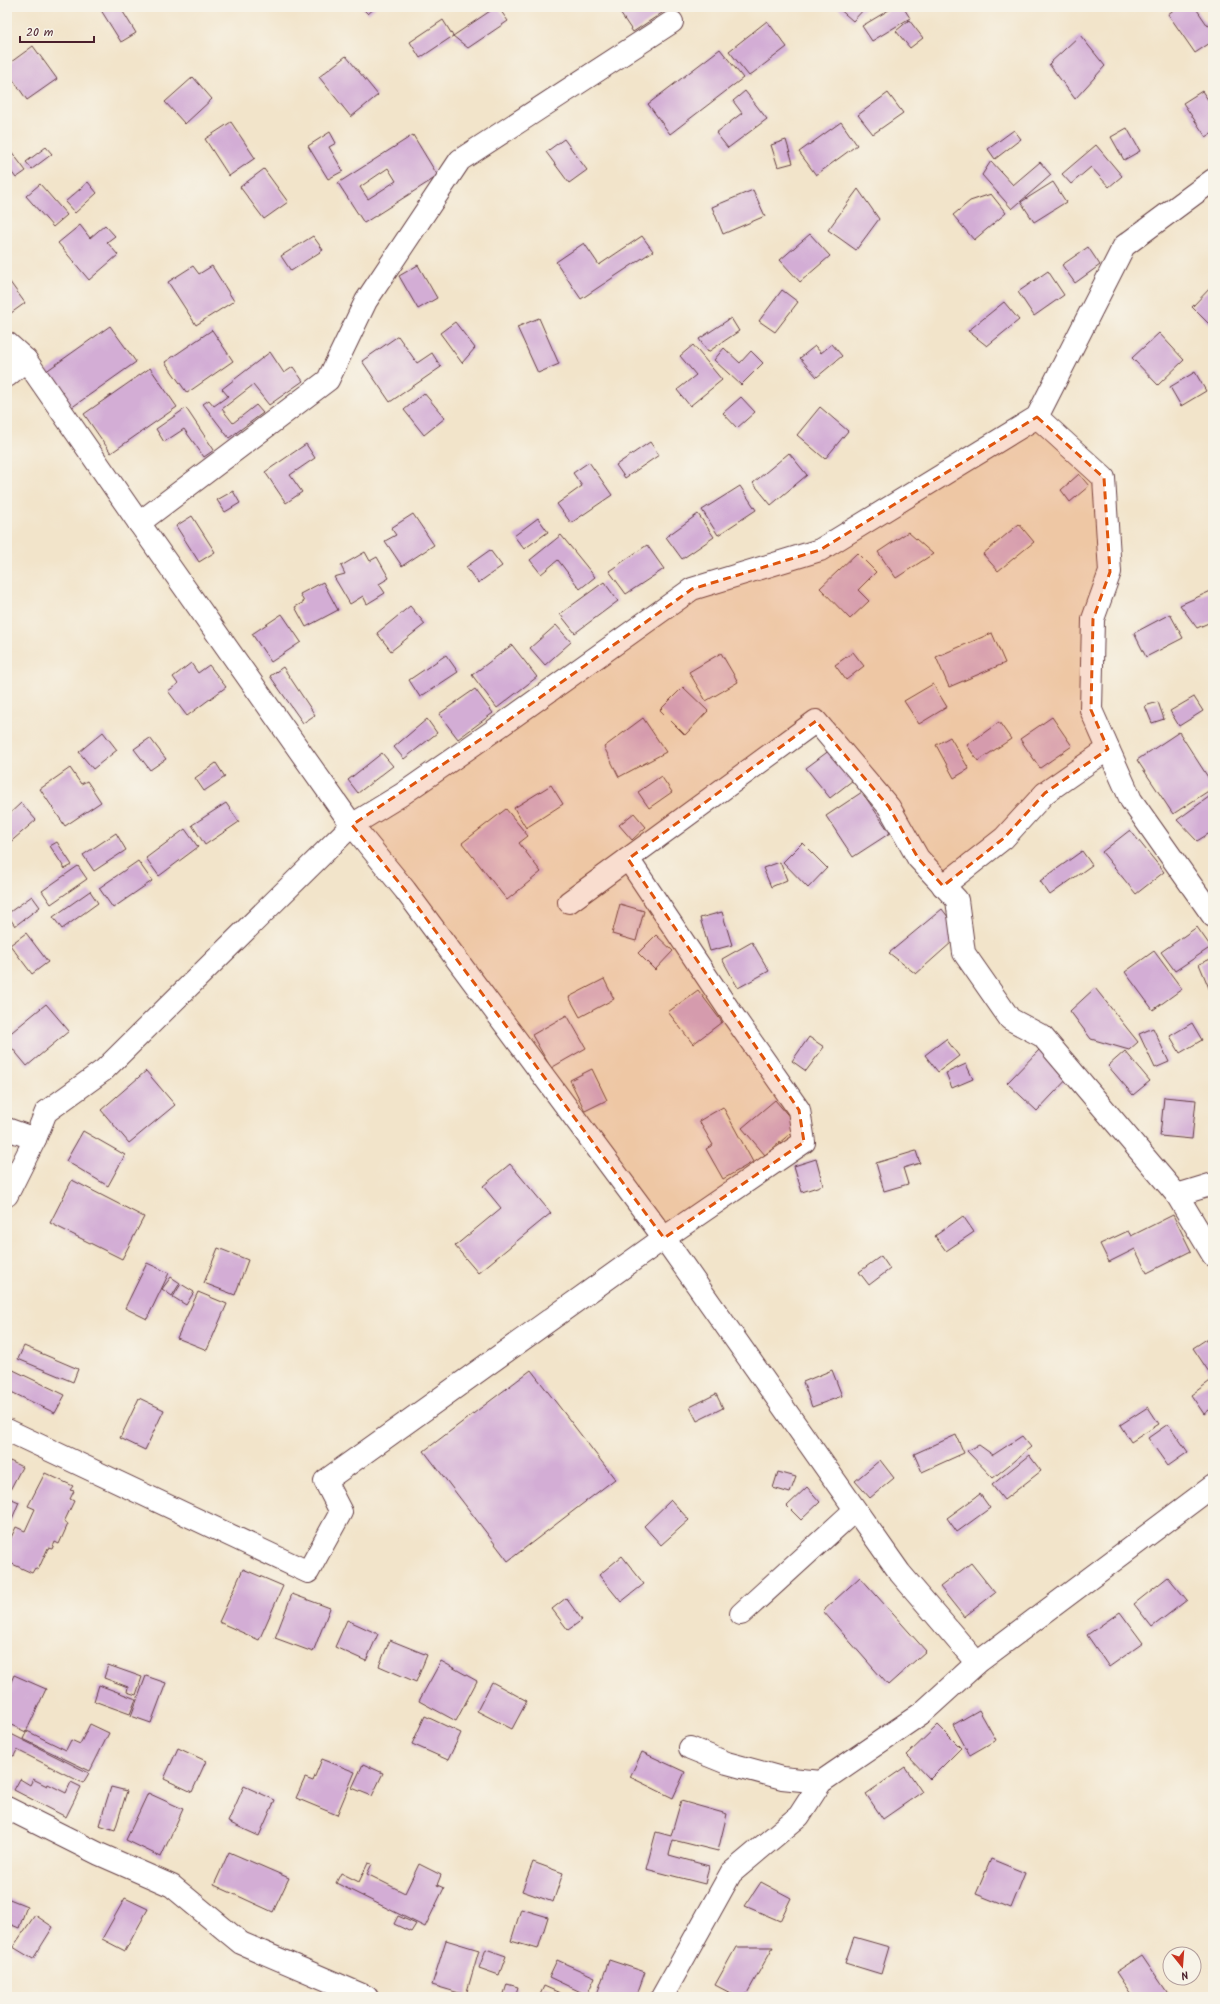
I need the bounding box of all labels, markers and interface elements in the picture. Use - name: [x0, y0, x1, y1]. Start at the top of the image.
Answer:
- scale bar: [20, 18, 94, 44]
- text: 20 m: [26, 23, 54, 42]
- north arrow: [1162, 1946, 1202, 1986]
- text: N: [1179, 1965, 1191, 1984]

